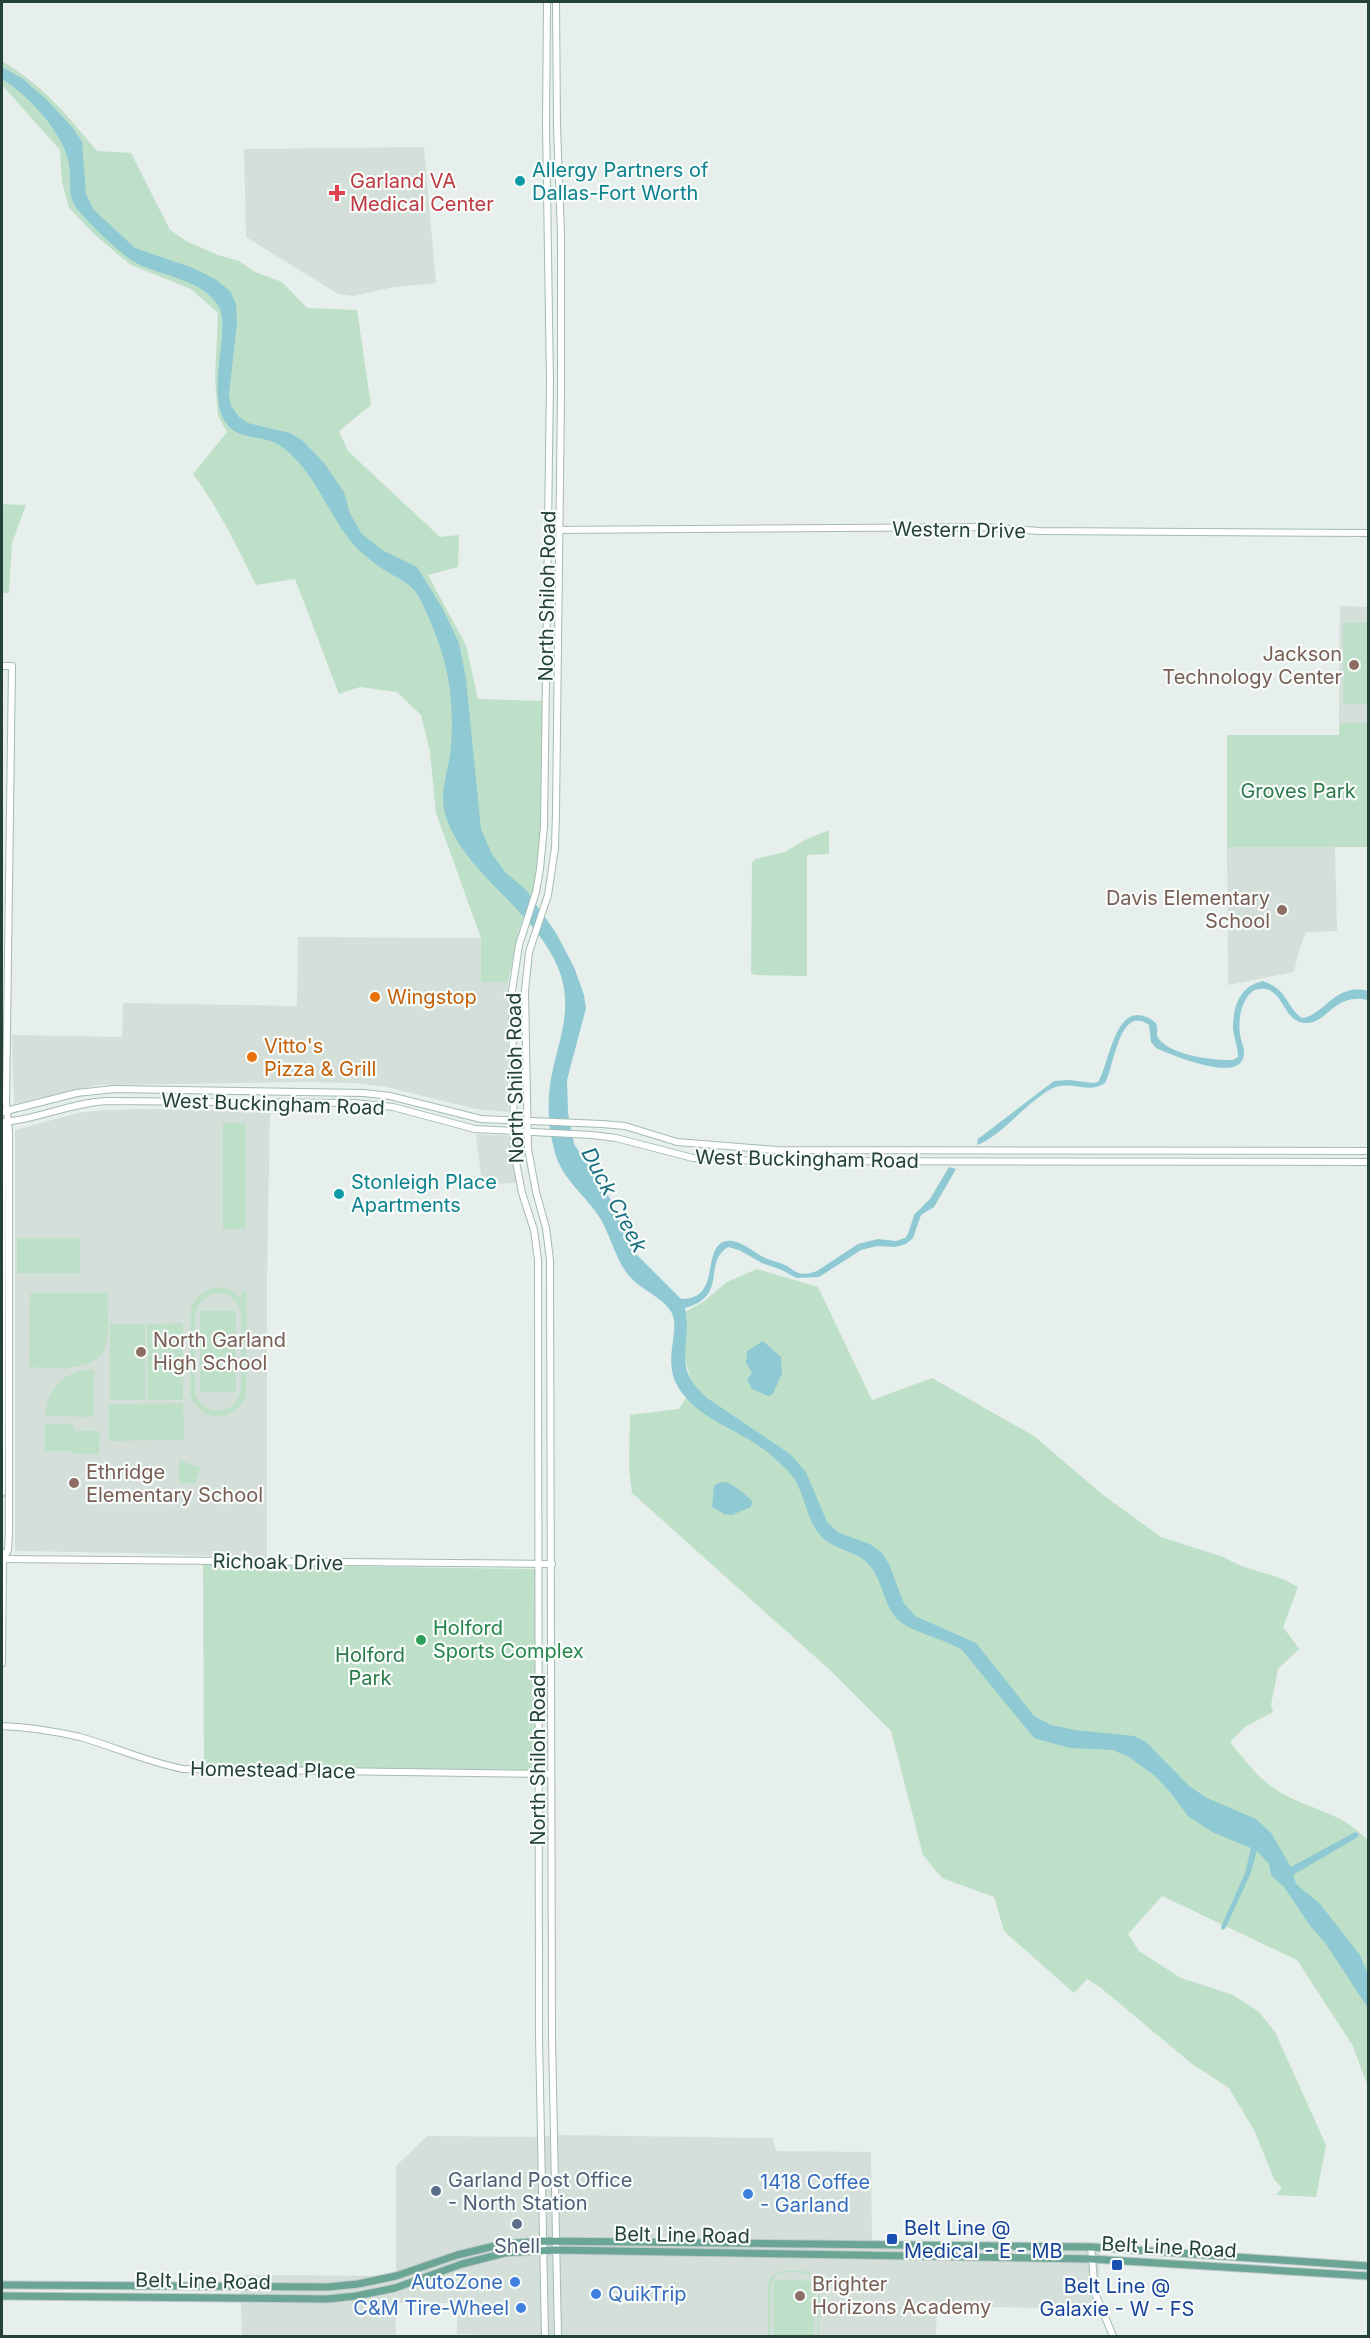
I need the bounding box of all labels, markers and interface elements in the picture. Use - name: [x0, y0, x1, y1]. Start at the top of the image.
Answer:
- place label: Allergy Partners of Dallas-Fort Worth: [532, 158, 709, 205]
- place label: Garland VA Medical Center: [350, 169, 494, 216]
- marker: Allergy Partners of Dallas-Fort Worth: [513, 174, 527, 188]
- marker: Garland VA Medical Center: [328, 184, 346, 202]
- street label: North Shiloh Road: [534, 510, 560, 682]
- street label: Western Drive: [892, 517, 1026, 543]
- place label: Jackson Technology Center: [1162, 642, 1342, 689]
- marker: Jackson Technology Center: [1347, 658, 1361, 672]
- park label: Groves Park: [1240, 779, 1356, 803]
- place label: Davis Elementary School: [1106, 886, 1270, 933]
- marker: Davis Elementary School: [1275, 903, 1289, 917]
- place label: Wingstop: [387, 985, 477, 1009]
- marker: Wingstop: [368, 990, 382, 1004]
- street label: North Shiloh Road: [502, 992, 528, 1164]
- place label: Vitto's Pizza & Grill: [264, 1034, 376, 1081]
- marker: Vitto's Pizza & Grill: [245, 1050, 259, 1064]
- street label: West Buckingham Road: [161, 1088, 385, 1120]
- water label: Duck Creek: [576, 1143, 653, 1257]
- street label: West Buckingham Road: [695, 1145, 919, 1173]
- place label: Stonleigh Place Apartments: [351, 1170, 497, 1217]
- marker: Stonleigh Place Apartments: [332, 1187, 346, 1201]
- place label: North Garland High School: [153, 1328, 286, 1375]
- marker: North Garland High School: [134, 1345, 148, 1359]
- place label: Ethridge Elementary School: [86, 1460, 263, 1507]
- marker: Ethridge Elementary School: [67, 1476, 81, 1490]
- street label: Richoak Drive: [212, 1549, 344, 1575]
- place label: Holford Sports Complex: [433, 1616, 584, 1663]
- marker: Holford Sports Complex: [414, 1633, 428, 1647]
- park label: Holford Park: [335, 1643, 405, 1690]
- street label: North Shiloh Road: [526, 1675, 550, 1845]
- street label: Homestead Place: [190, 1757, 356, 1783]
- place label: Garland Post Office - North Station: [448, 2168, 632, 2215]
- place label: 1418 Coffee - Garland: [760, 2170, 870, 2217]
- marker: Garland Post Office - North Station: [429, 2184, 443, 2198]
- marker: 1418 Coffee - Garland: [741, 2187, 755, 2201]
- place label: Belt Line @ Medical - E - MB: [904, 2216, 1063, 2263]
- marker: Shell: [510, 2217, 524, 2231]
- street label: Belt Line Road: [614, 2222, 750, 2248]
- street label: Belt Line Road: [1101, 2231, 1237, 2263]
- marker: Belt Line @ Medical - E - MB: [885, 2232, 899, 2246]
- place label: Shell: [494, 2234, 540, 2258]
- marker: Belt Line @ Galaxie - W - FS: [1110, 2258, 1124, 2272]
- street label: Belt Line Road: [135, 2268, 271, 2294]
- place label: AutoZone: [411, 2270, 503, 2294]
- place label: Brighter Horizons Academy: [812, 2272, 991, 2319]
- place label: Belt Line @ Galaxie - W - FS: [1040, 2274, 1194, 2321]
- marker: AutoZone: [508, 2275, 522, 2289]
- place label: QuikTrip: [608, 2282, 687, 2306]
- marker: QuikTrip: [589, 2287, 603, 2301]
- marker: Brighter Horizons Academy: [793, 2289, 807, 2303]
- place label: C&M Tire-Wheel: [353, 2296, 509, 2320]
- marker: C&M Tire-Wheel: [514, 2301, 528, 2315]

